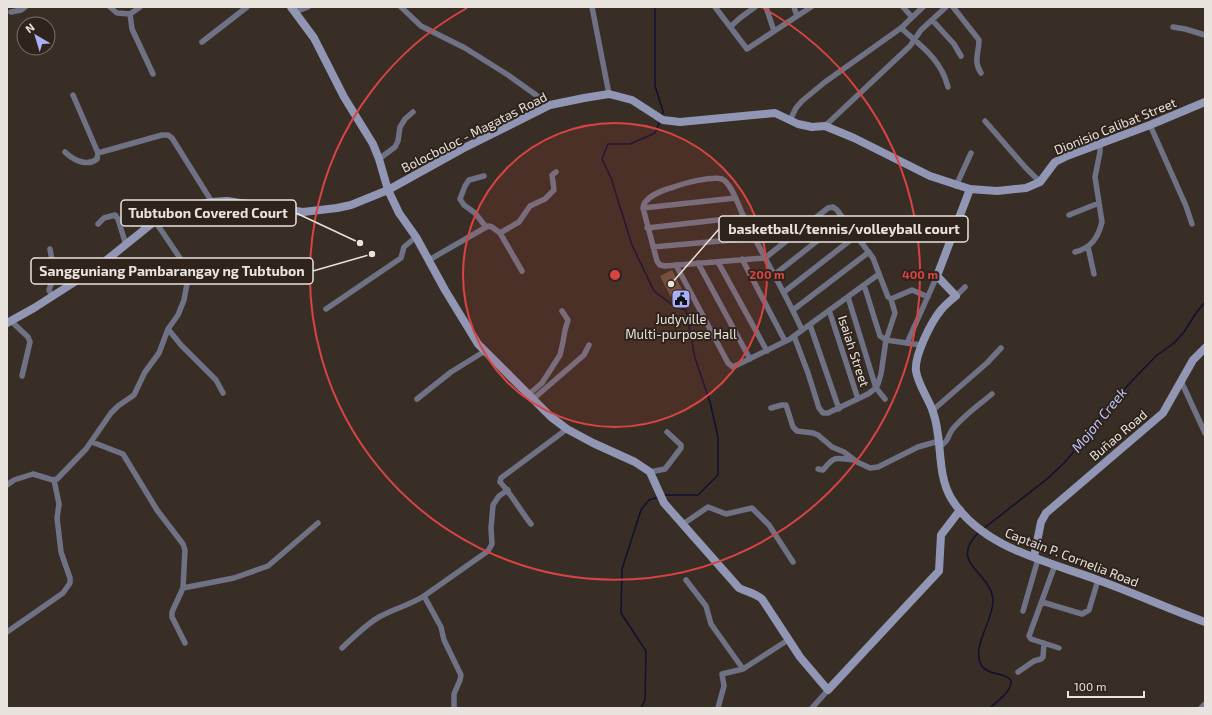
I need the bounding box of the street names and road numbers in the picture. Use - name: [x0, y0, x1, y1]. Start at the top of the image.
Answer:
- street label: Bolocboloc - Magatas Road: [398, 88, 550, 176]
- street label: Dionisio Calibat Street: [1052, 94, 1178, 158]
- street label: Isaiah Street: [835, 313, 873, 389]
- street label: Buñao Road: [1086, 406, 1150, 464]
- street label: Captain P. Cornelia Road: [1003, 524, 1141, 590]

